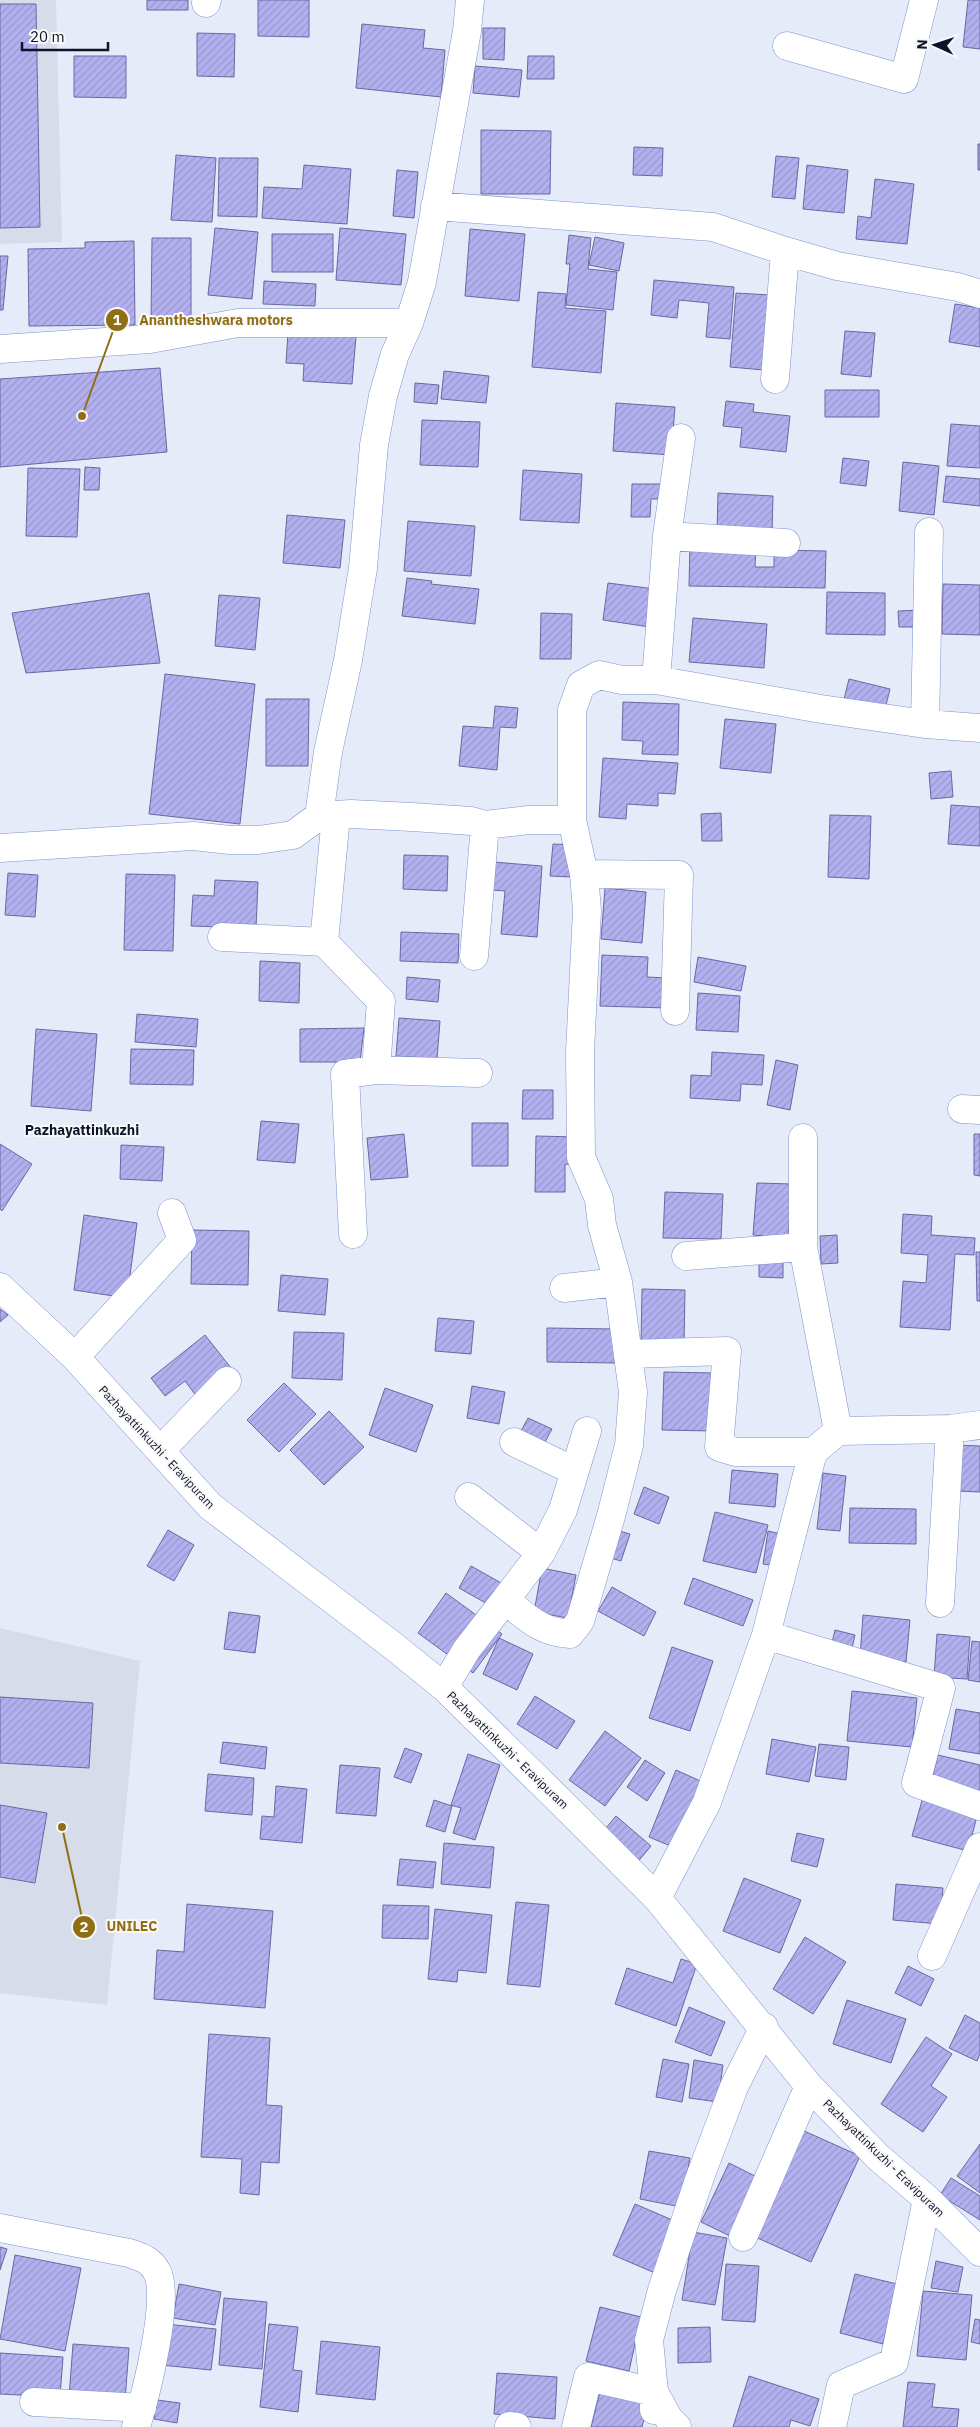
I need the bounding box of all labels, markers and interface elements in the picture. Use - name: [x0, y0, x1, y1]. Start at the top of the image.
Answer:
- scale bar: [22, 20, 109, 52]
- north arrow: [910, 20, 960, 70]
- text: 20 m: [30, 27, 65, 46]
- text: N: [913, 39, 931, 50]
- callout: Anantheshwara motors: [104, 305, 303, 334]
- text: 1: [112, 310, 122, 329]
- text: Anantheshwara motors: [139, 311, 293, 329]
- district label: Pazhayattinkuzhi: [25, 1121, 139, 1139]
- street label: Pazhayattinkuzhi - Eravipuram: [96, 1382, 218, 1512]
- street label: Pazhayattinkuzhi - Eravipuram: [444, 1688, 572, 1812]
- callout: UNILEC: [71, 1912, 167, 1941]
- text: 2: [79, 1917, 89, 1936]
- text: UNILEC: [107, 1917, 157, 1935]
- street label: Pazhayattinkuzhi - Eravipuram: [820, 2096, 948, 2220]

